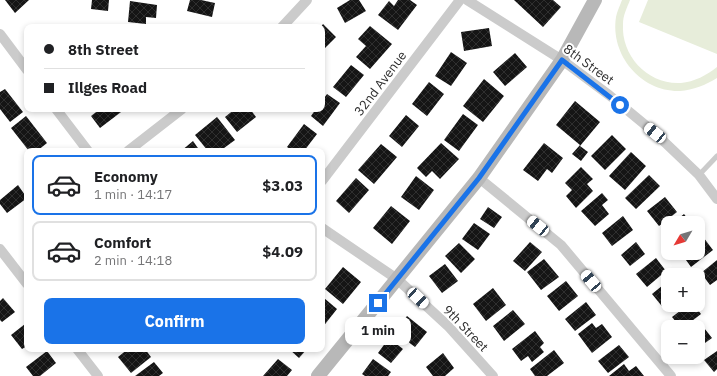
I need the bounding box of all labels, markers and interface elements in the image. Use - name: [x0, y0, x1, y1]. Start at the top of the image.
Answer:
- text: 8th Street: [68, 40, 139, 59]
- street label: 8th Street: [560, 40, 617, 88]
- street label: 32nd Avenue: [350, 47, 410, 119]
- text: Illges Road: [68, 78, 147, 97]
- route start: [611, 96, 629, 114]
- car: [642, 121, 668, 145]
- icon: car: [46, 167, 82, 203]
- text: Economy: [94, 167, 158, 186]
- text: $3.03: [262, 176, 303, 195]
- text: 1 min · 14:17: [94, 186, 172, 203]
- car: [525, 214, 551, 238]
- north arrow: [661, 216, 705, 260]
- map controls: [661, 216, 705, 364]
- icon: car: [46, 233, 82, 269]
- text: Comfort: [94, 233, 151, 252]
- text: $4.09: [262, 242, 303, 261]
- text: 2 min · 14:18: [94, 252, 172, 269]
- car: [579, 268, 603, 294]
- button: +: [661, 268, 705, 312]
- car: [405, 285, 431, 311]
- route end: [369, 294, 387, 312]
- button: Confirm: [44, 298, 305, 344]
- street label: 9th Street: [439, 301, 492, 355]
- callout: 1 min: [345, 317, 411, 345]
- button: −: [661, 320, 705, 364]
- text: 1 min: [361, 322, 395, 339]

